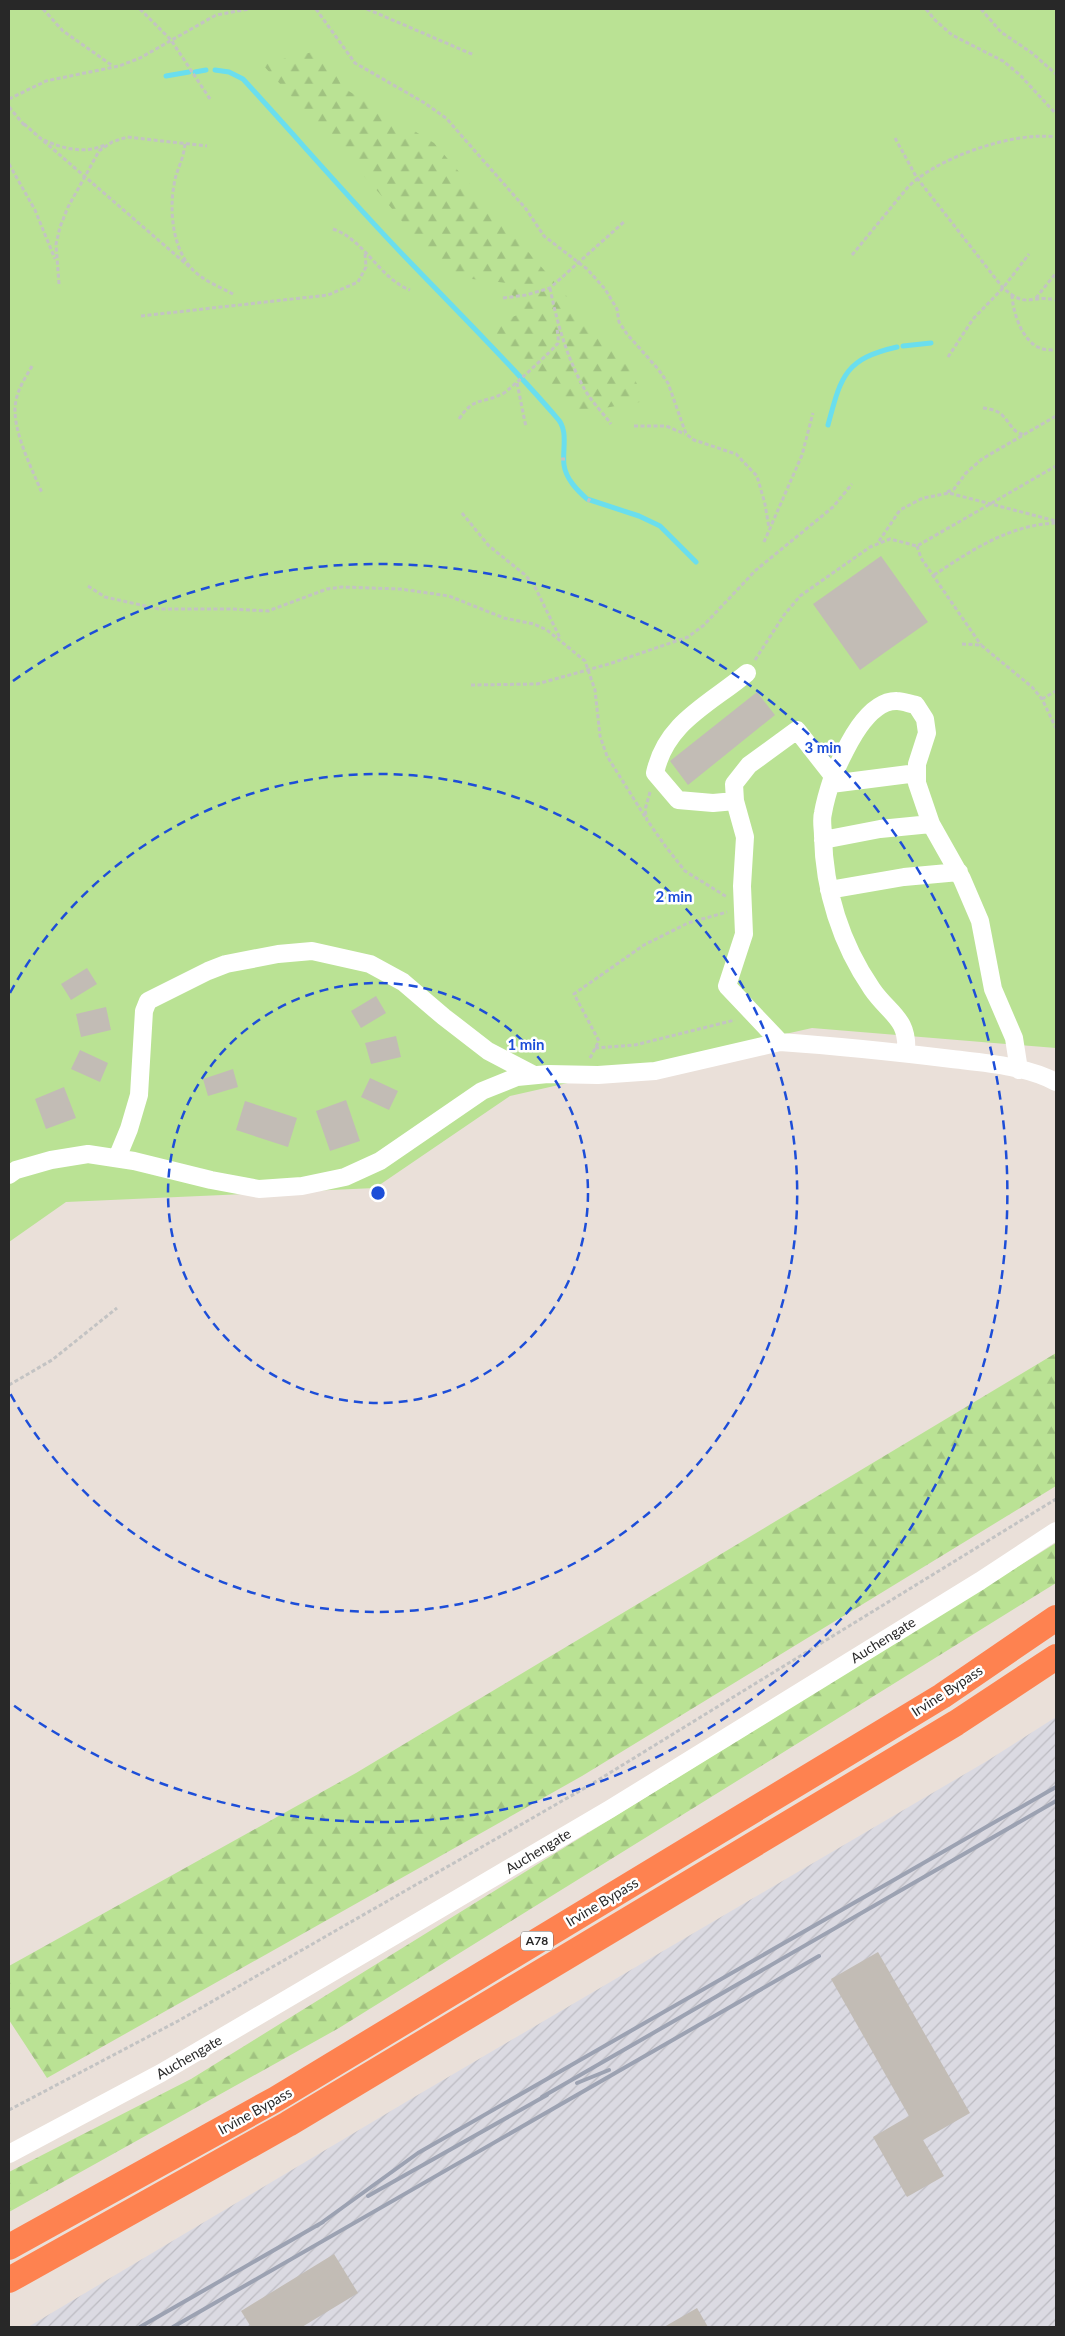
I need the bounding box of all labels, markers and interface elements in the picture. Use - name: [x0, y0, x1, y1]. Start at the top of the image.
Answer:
- text: 3 min: [804, 738, 842, 756]
- text: 2 min: [655, 887, 693, 905]
- text: 1 min: [507, 1035, 545, 1053]
- centre of rings: [369, 1184, 387, 1202]
- street label: Auchengate: [847, 1613, 918, 1666]
- street label: Irvine Bypass: [908, 1661, 985, 1720]
- street label: Auchengate: [502, 1824, 574, 1877]
- street label: Irvine Bypass: [563, 1873, 641, 1930]
- road number: A78: [521, 1932, 553, 1950]
- street label: Auchengate: [153, 2031, 225, 2082]
- street label: Irvine Bypass: [215, 2083, 294, 2138]

